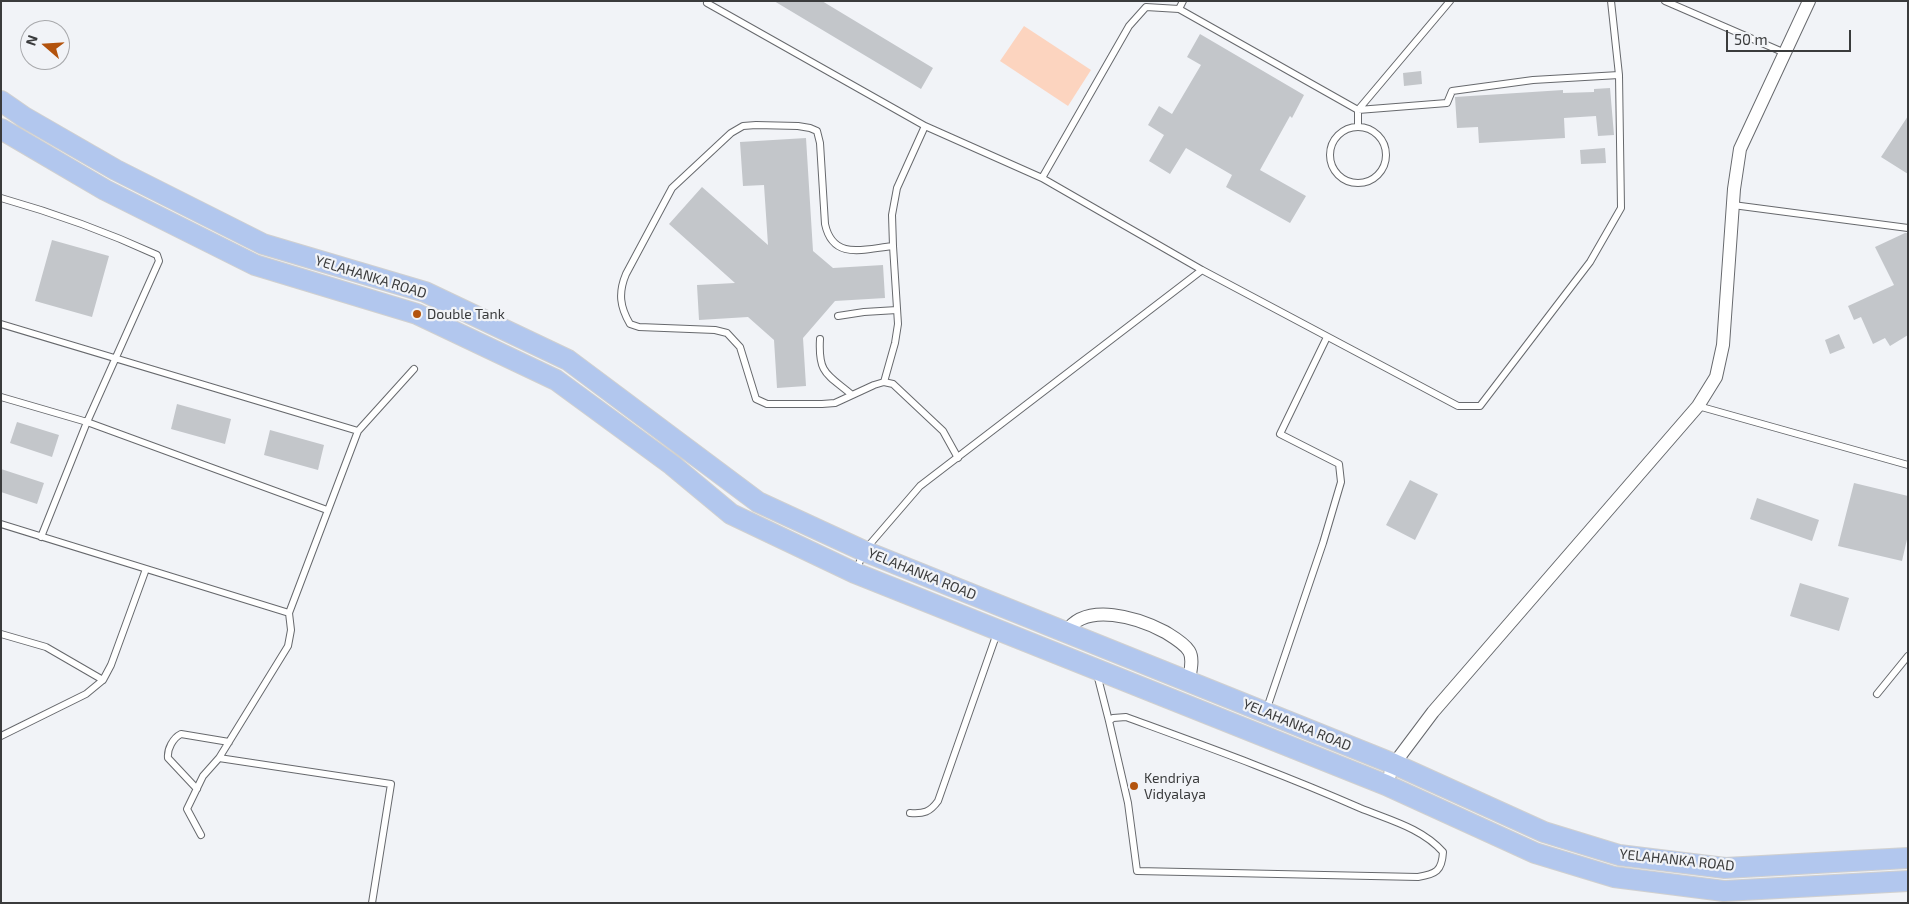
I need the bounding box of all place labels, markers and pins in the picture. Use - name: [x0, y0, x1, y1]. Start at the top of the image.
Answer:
- place label: Double Tank: [427, 306, 505, 322]
- marker: Double Tank: [411, 308, 423, 320]
- place label: Kendriya Vidyalaya: [1144, 770, 1206, 802]
- marker: Kendriya Vidyalaya: [1128, 780, 1140, 792]

